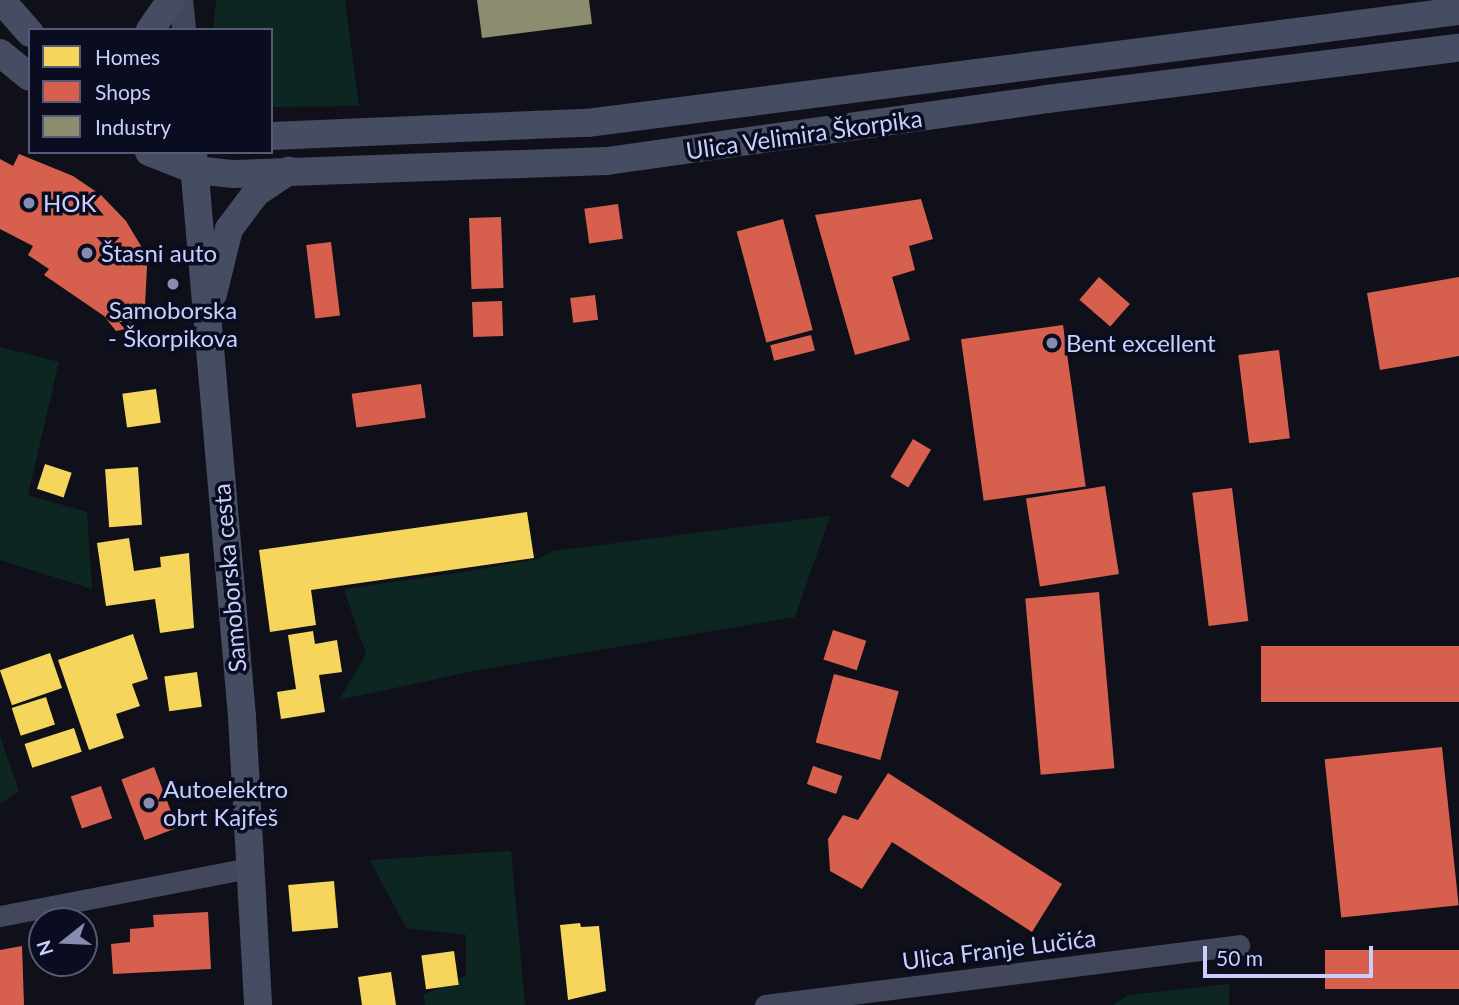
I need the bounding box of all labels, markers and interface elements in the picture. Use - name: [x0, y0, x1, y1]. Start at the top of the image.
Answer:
- legend: [28, 28, 273, 154]
- text: Homes: [95, 44, 160, 69]
- text: Shops: [95, 79, 151, 104]
- street label: Ulica Velimira Škorpika: [684, 103, 924, 165]
- text: Industry: [95, 114, 171, 139]
- place label: HOK: [43, 189, 96, 217]
- marker: HOK: [21, 195, 37, 211]
- place label: Štasni auto: [101, 239, 217, 267]
- marker: Štasni auto: [79, 245, 95, 261]
- marker: Samoborska - Škorpikova: [165, 276, 181, 292]
- place label: Samoborska - Škorpikova: [108, 296, 238, 352]
- place label: Bent excellent: [1066, 329, 1216, 357]
- marker: Bent excellent: [1044, 335, 1060, 351]
- street label: Samoborska cesta: [206, 482, 252, 674]
- place label: Autoelektro obrt Kajfeš: [163, 775, 288, 831]
- marker: Autoelektro obrt Kajfeš: [141, 795, 157, 811]
- north arrow: [28, 907, 98, 977]
- street label: Ulica Franje Lučića: [900, 923, 1098, 975]
- scale bar: [1207, 932, 1377, 976]
- text: N: [31, 938, 58, 959]
- text: 50 m: [1216, 945, 1263, 970]

